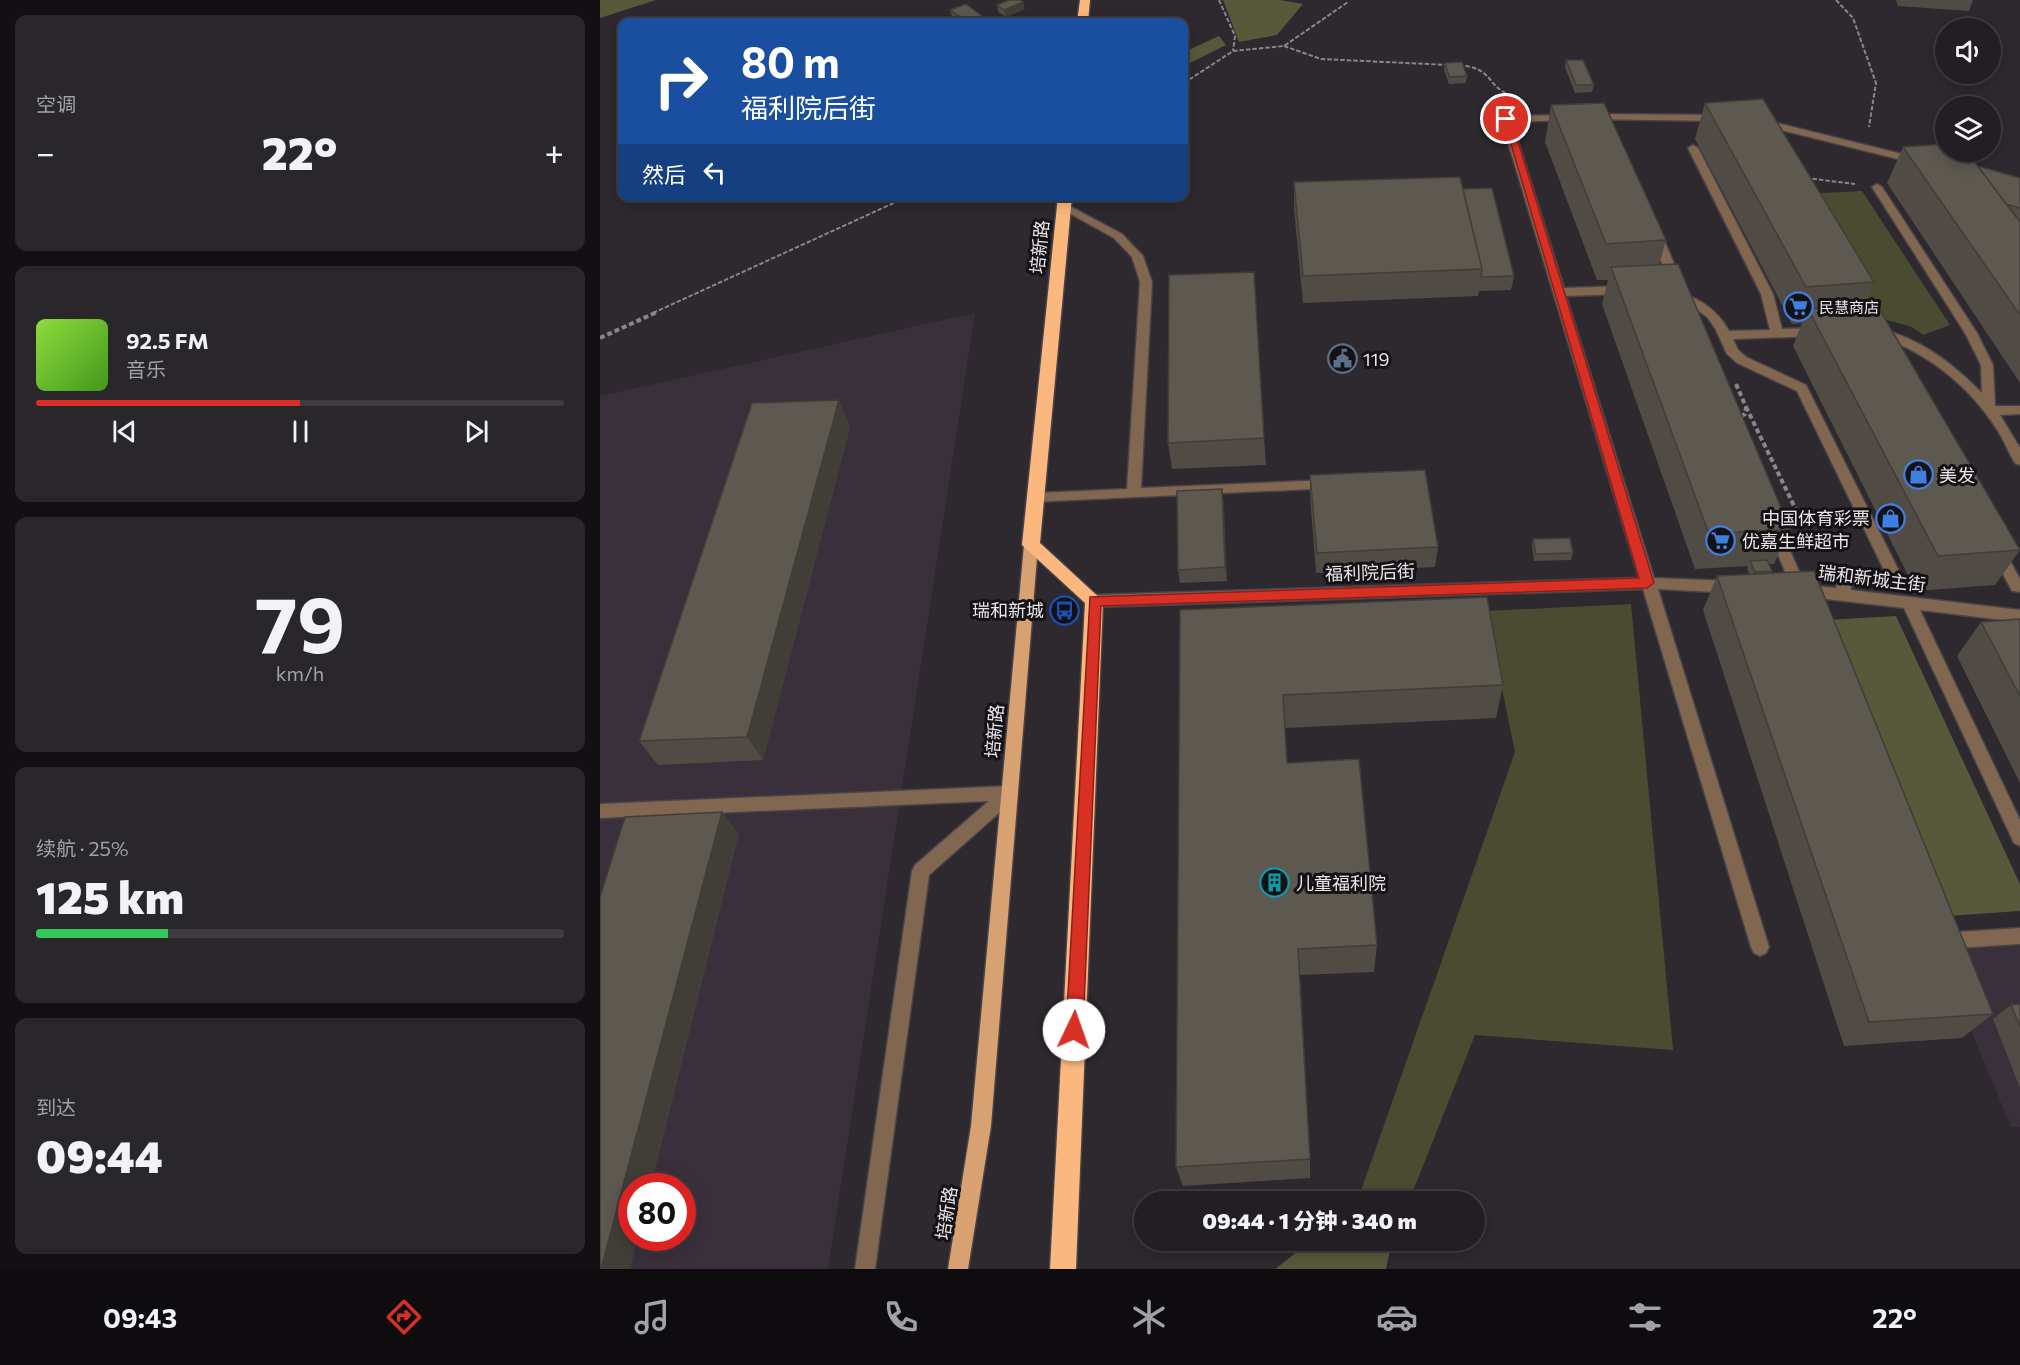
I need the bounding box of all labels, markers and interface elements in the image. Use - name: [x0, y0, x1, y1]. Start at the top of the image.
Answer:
- map controls: [1935, 18, 2001, 162]
- button: sound: [1935, 18, 2001, 84]
- text: 80 m: [741, 35, 840, 87]
- icon: right: [642, 42, 720, 120]
- text: 福利院后街: [741, 91, 876, 124]
- text: 空调: [36, 92, 76, 116]
- pin: [1480, 93, 1531, 144]
- button: layers: [1935, 96, 2001, 162]
- icon: arrive: [1489, 102, 1522, 135]
- text: 22°: [262, 124, 338, 179]
- text: −: [36, 131, 55, 172]
- text: +: [545, 131, 564, 172]
- icon: left: [698, 156, 731, 189]
- text: 然后: [642, 161, 686, 188]
- street label: 培新路: [1025, 219, 1053, 275]
- supermarket icon: 民慧商店: [1782, 291, 1814, 323]
- place label: 民慧商店: [1819, 298, 1879, 316]
- text: 92.5 FM: [126, 327, 209, 354]
- public building icon: 119: [1326, 343, 1358, 375]
- place label: 119: [1363, 348, 1389, 370]
- text: 音乐: [126, 357, 166, 381]
- icon: previous: [108, 415, 141, 448]
- icon: pause: [284, 415, 317, 448]
- icon: next: [460, 415, 493, 448]
- shop icon: 美发: [1902, 459, 1934, 491]
- place label: 美发: [1939, 464, 1975, 486]
- shop icon: 中国体育彩票: [1875, 502, 1907, 534]
- place label: 中国体育彩票: [1762, 507, 1870, 529]
- supermarket icon: 优嘉生鲜超市: [1705, 525, 1737, 557]
- place label: 优嘉生鲜超市: [1742, 530, 1850, 552]
- street label: 福利院后街: [1325, 559, 1415, 585]
- street label: 瑞和新城主街: [1817, 561, 1927, 595]
- text: 79: [255, 574, 345, 669]
- bus stop icon: 瑞和新城: [1049, 594, 1081, 626]
- place label: 瑞和新城: [972, 599, 1044, 621]
- text: km/h: [276, 661, 324, 685]
- street label: 培新路: [981, 703, 1007, 759]
- text: 续航 · 25%: [36, 836, 129, 860]
- building icon: 儿童福利院: [1259, 867, 1291, 899]
- text: 125 km: [36, 868, 184, 923]
- place label: 儿童福利院: [1296, 872, 1386, 894]
- position arrow: [1042, 998, 1106, 1062]
- text: 到达: [36, 1095, 76, 1119]
- text: 09:44: [36, 1127, 163, 1182]
- speed limit sign: 80: [618, 1173, 696, 1251]
- street label: 培新路: [931, 1185, 961, 1241]
- text: 09:44 · 1 分钟 · 340 m: [1202, 1207, 1417, 1234]
- icon: directions: [383, 1296, 425, 1338]
- icon: music: [631, 1296, 673, 1338]
- icon: phone: [880, 1296, 922, 1338]
- icon: climate: [1128, 1296, 1170, 1338]
- icon: car: [1376, 1296, 1418, 1338]
- icon: filters: [1624, 1296, 1666, 1338]
- text: 09:43: [103, 1301, 177, 1334]
- text: 22°: [1872, 1301, 1917, 1334]

